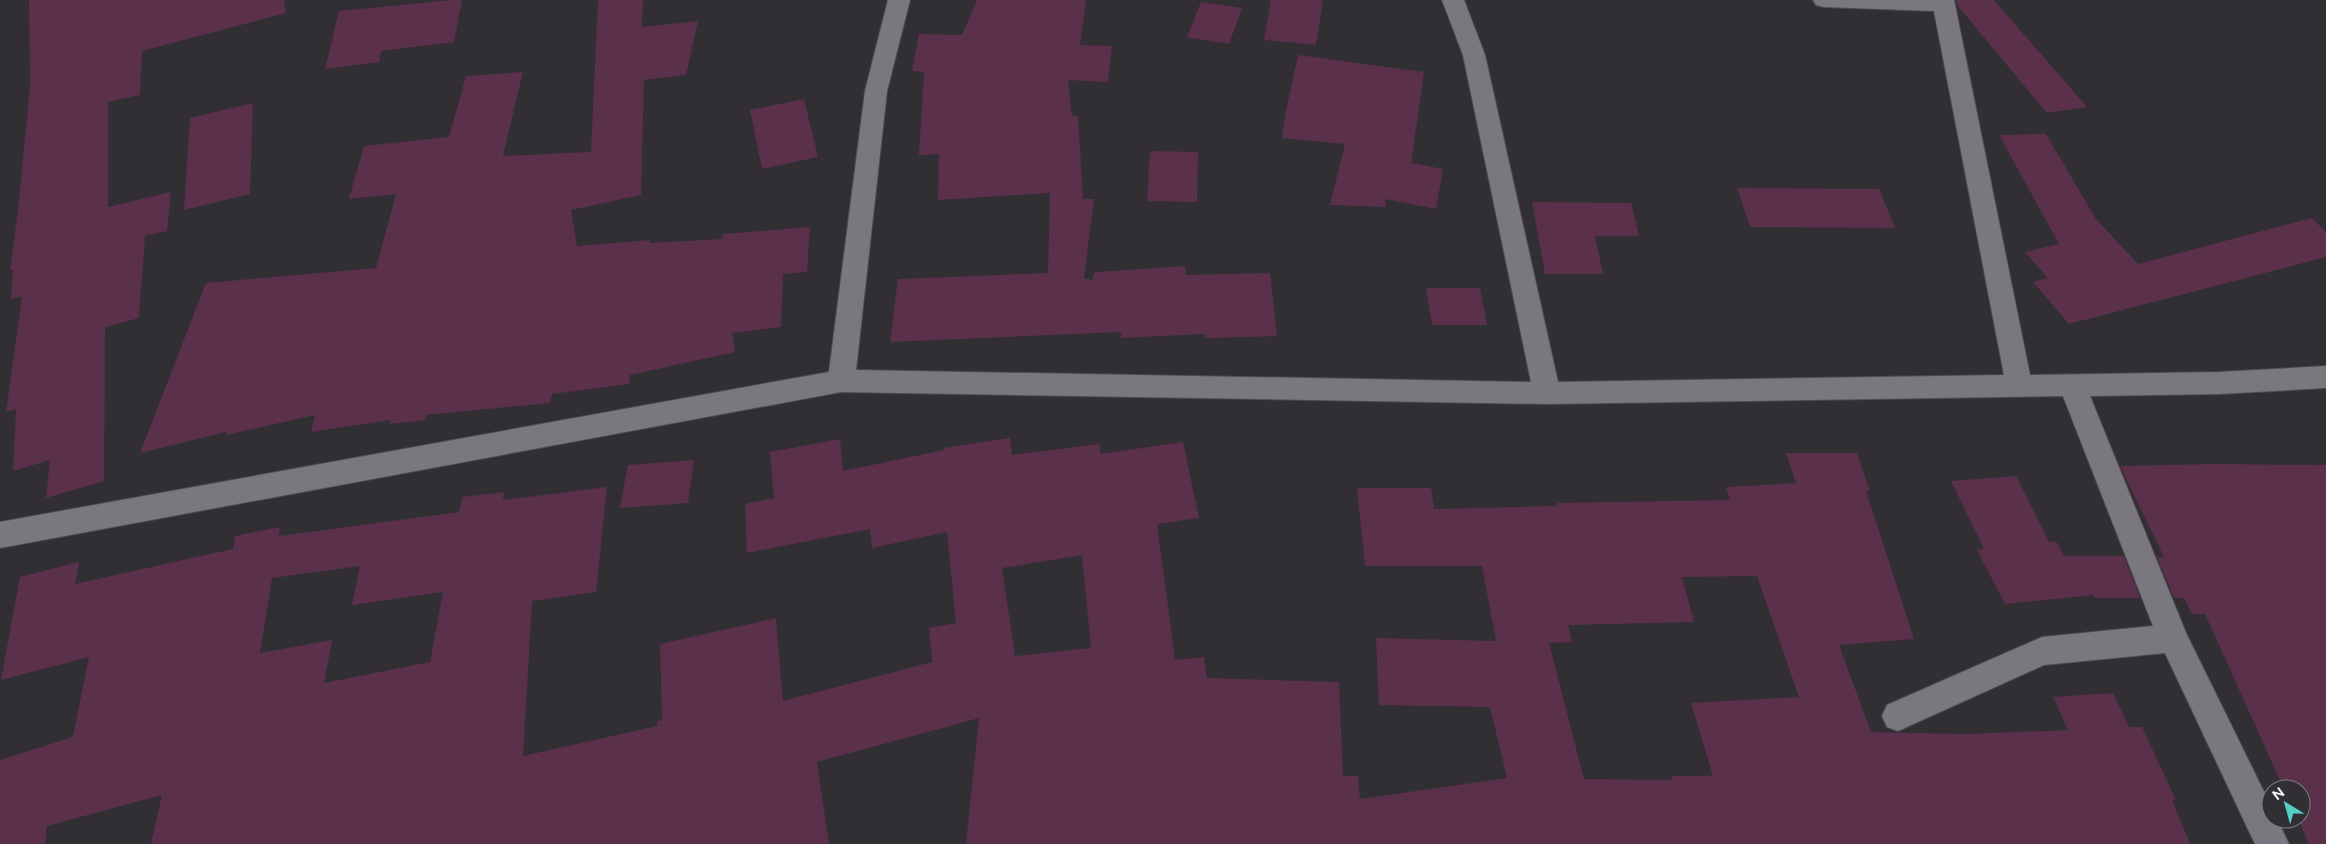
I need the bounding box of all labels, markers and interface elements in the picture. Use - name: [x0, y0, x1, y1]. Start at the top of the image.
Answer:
- north arrow: [2261, 779, 2311, 829]
- text: N: [2269, 784, 2287, 803]

